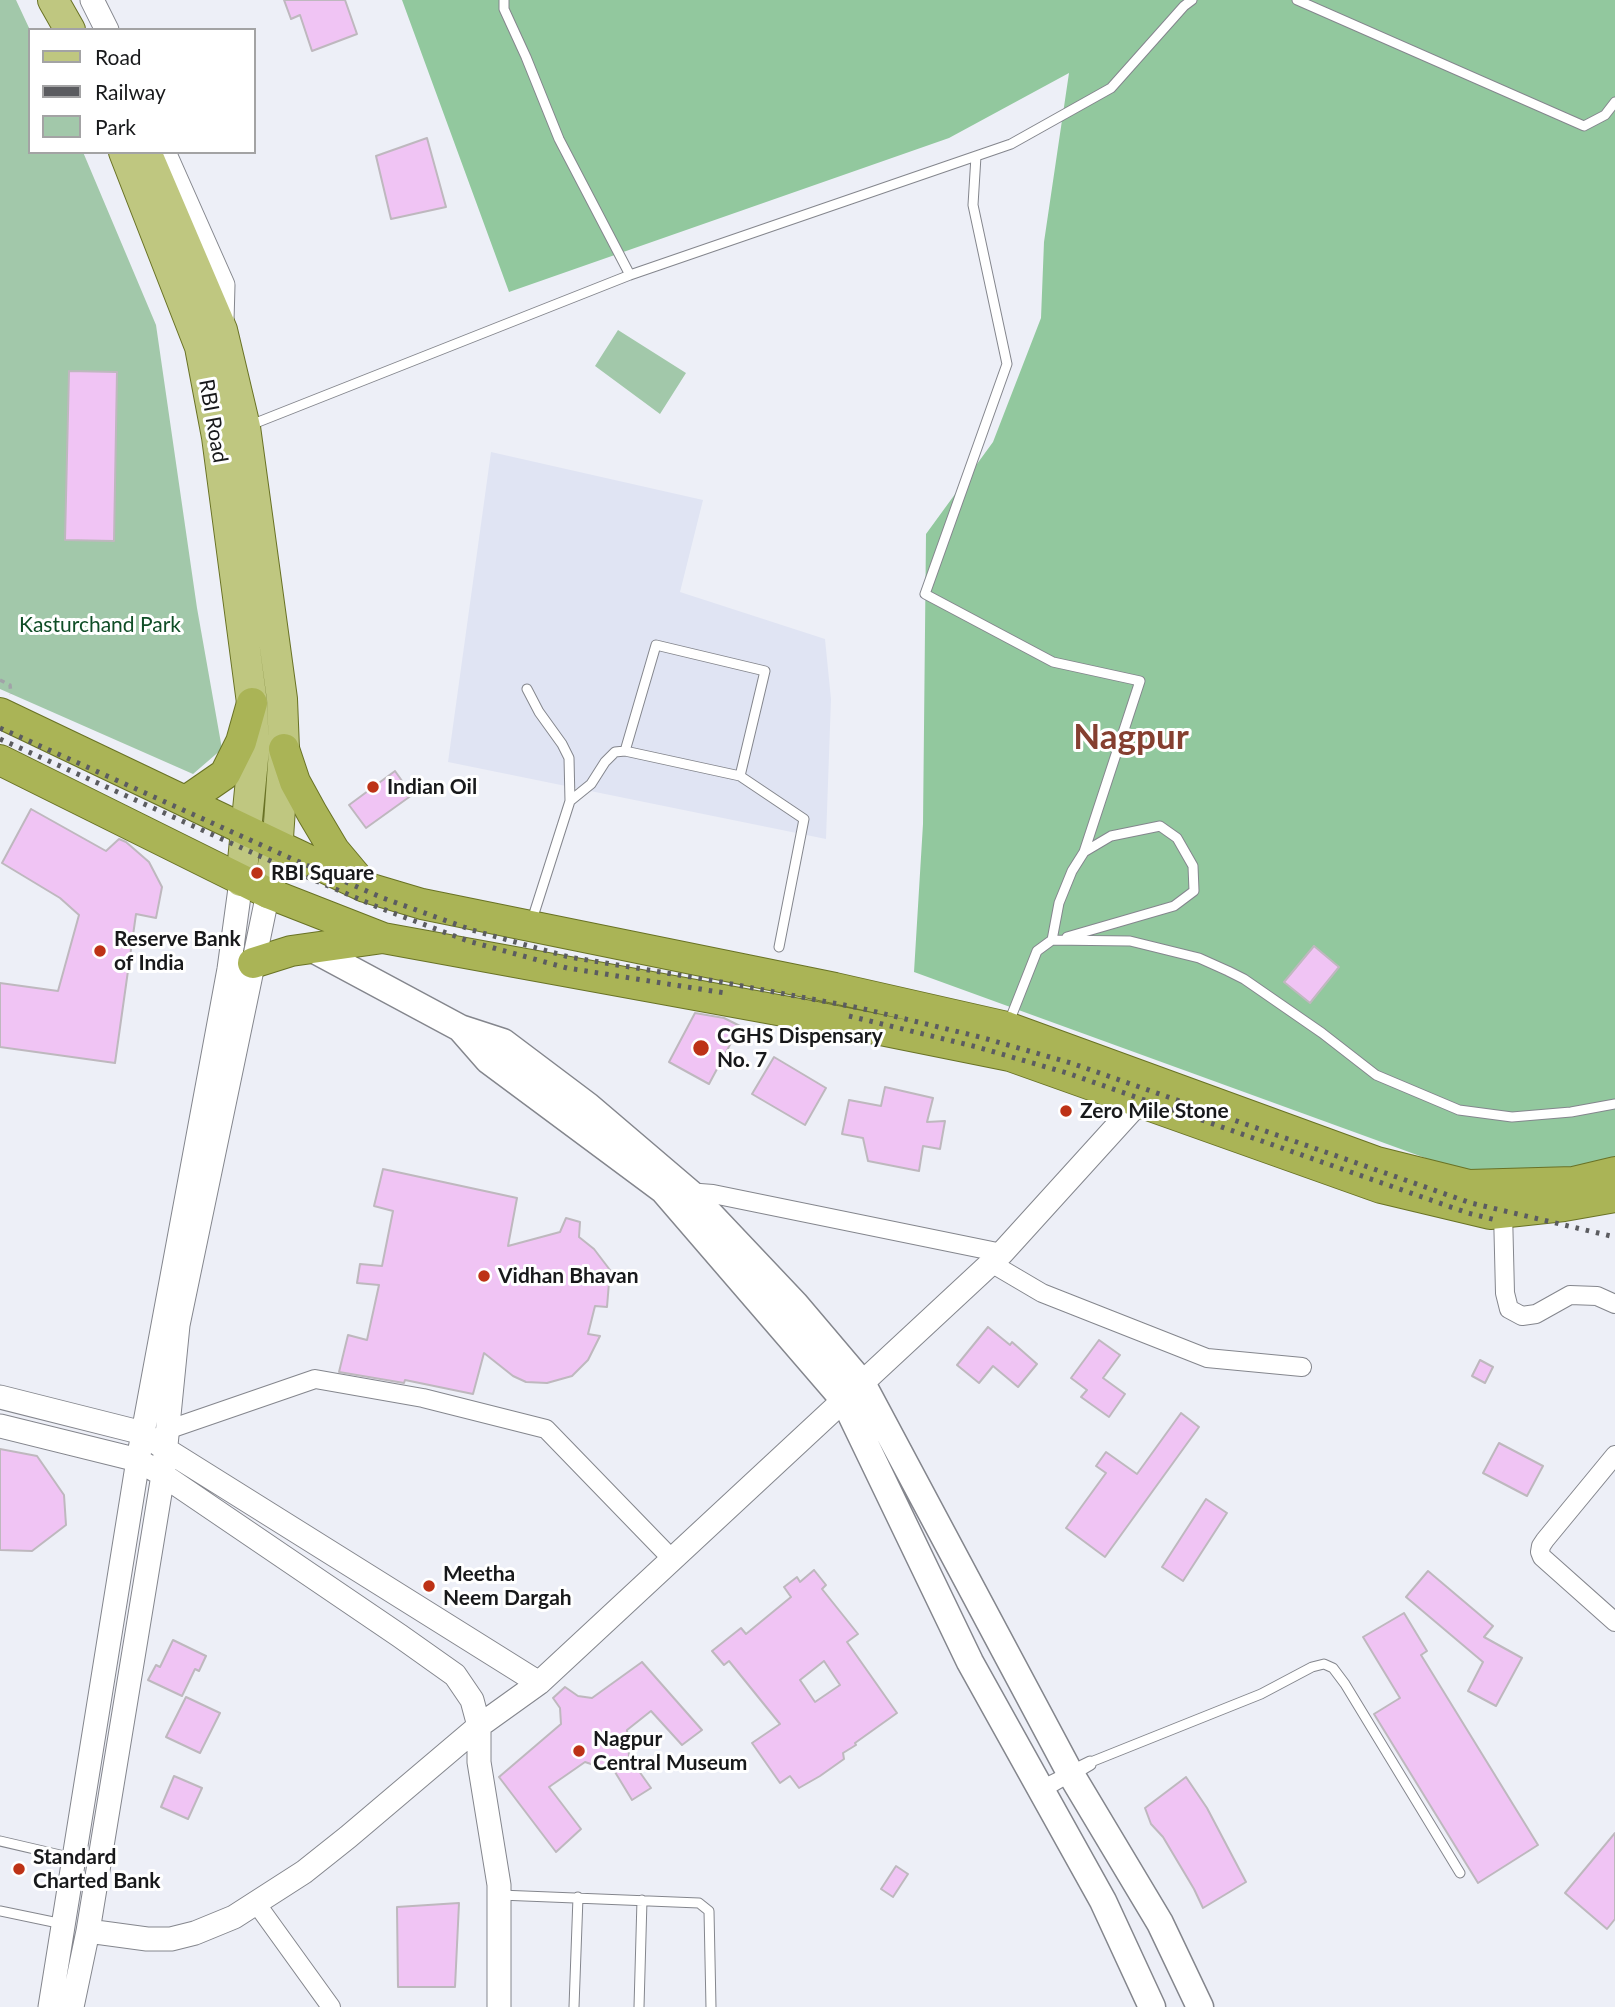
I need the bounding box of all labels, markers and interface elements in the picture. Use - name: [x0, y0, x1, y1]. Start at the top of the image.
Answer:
- legend: [28, 28, 256, 154]
- text: Road: [95, 44, 142, 69]
- text: Railway: [95, 79, 166, 104]
- text: Park: [95, 114, 136, 139]
- street label: RBI Road: [193, 377, 233, 465]
- park label: Kasturchand Park: [19, 612, 181, 638]
- district label: Nagpur: [1073, 717, 1189, 759]
- place label: Indian Oil: [387, 774, 477, 800]
- marker: Indian Oil: [365, 779, 381, 795]
- place label: RBI Square: [271, 860, 374, 886]
- marker: RBI Square: [249, 865, 265, 881]
- place label: Reserve Bank of India: [114, 926, 241, 976]
- marker: Reserve Bank of India: [92, 943, 108, 959]
- place label: CGHS Dispensary No. 7: [717, 1023, 883, 1073]
- marker: CGHS Dispensary No. 7: [691, 1038, 711, 1058]
- place label: Zero Mile Stone: [1080, 1098, 1229, 1124]
- marker: Zero Mile Stone: [1058, 1103, 1074, 1119]
- place label: Vidhan Bhavan: [498, 1263, 639, 1289]
- marker: Vidhan Bhavan: [476, 1268, 492, 1284]
- place label: Meetha Neem Dargah: [443, 1561, 572, 1611]
- marker: Meetha Neem Dargah: [421, 1578, 437, 1594]
- place label: Nagpur Central Museum: [593, 1726, 747, 1776]
- marker: Nagpur Central Museum: [571, 1743, 587, 1759]
- place label: Standard Charted Bank: [33, 1844, 161, 1894]
- marker: Standard Charted Bank: [11, 1861, 27, 1877]

